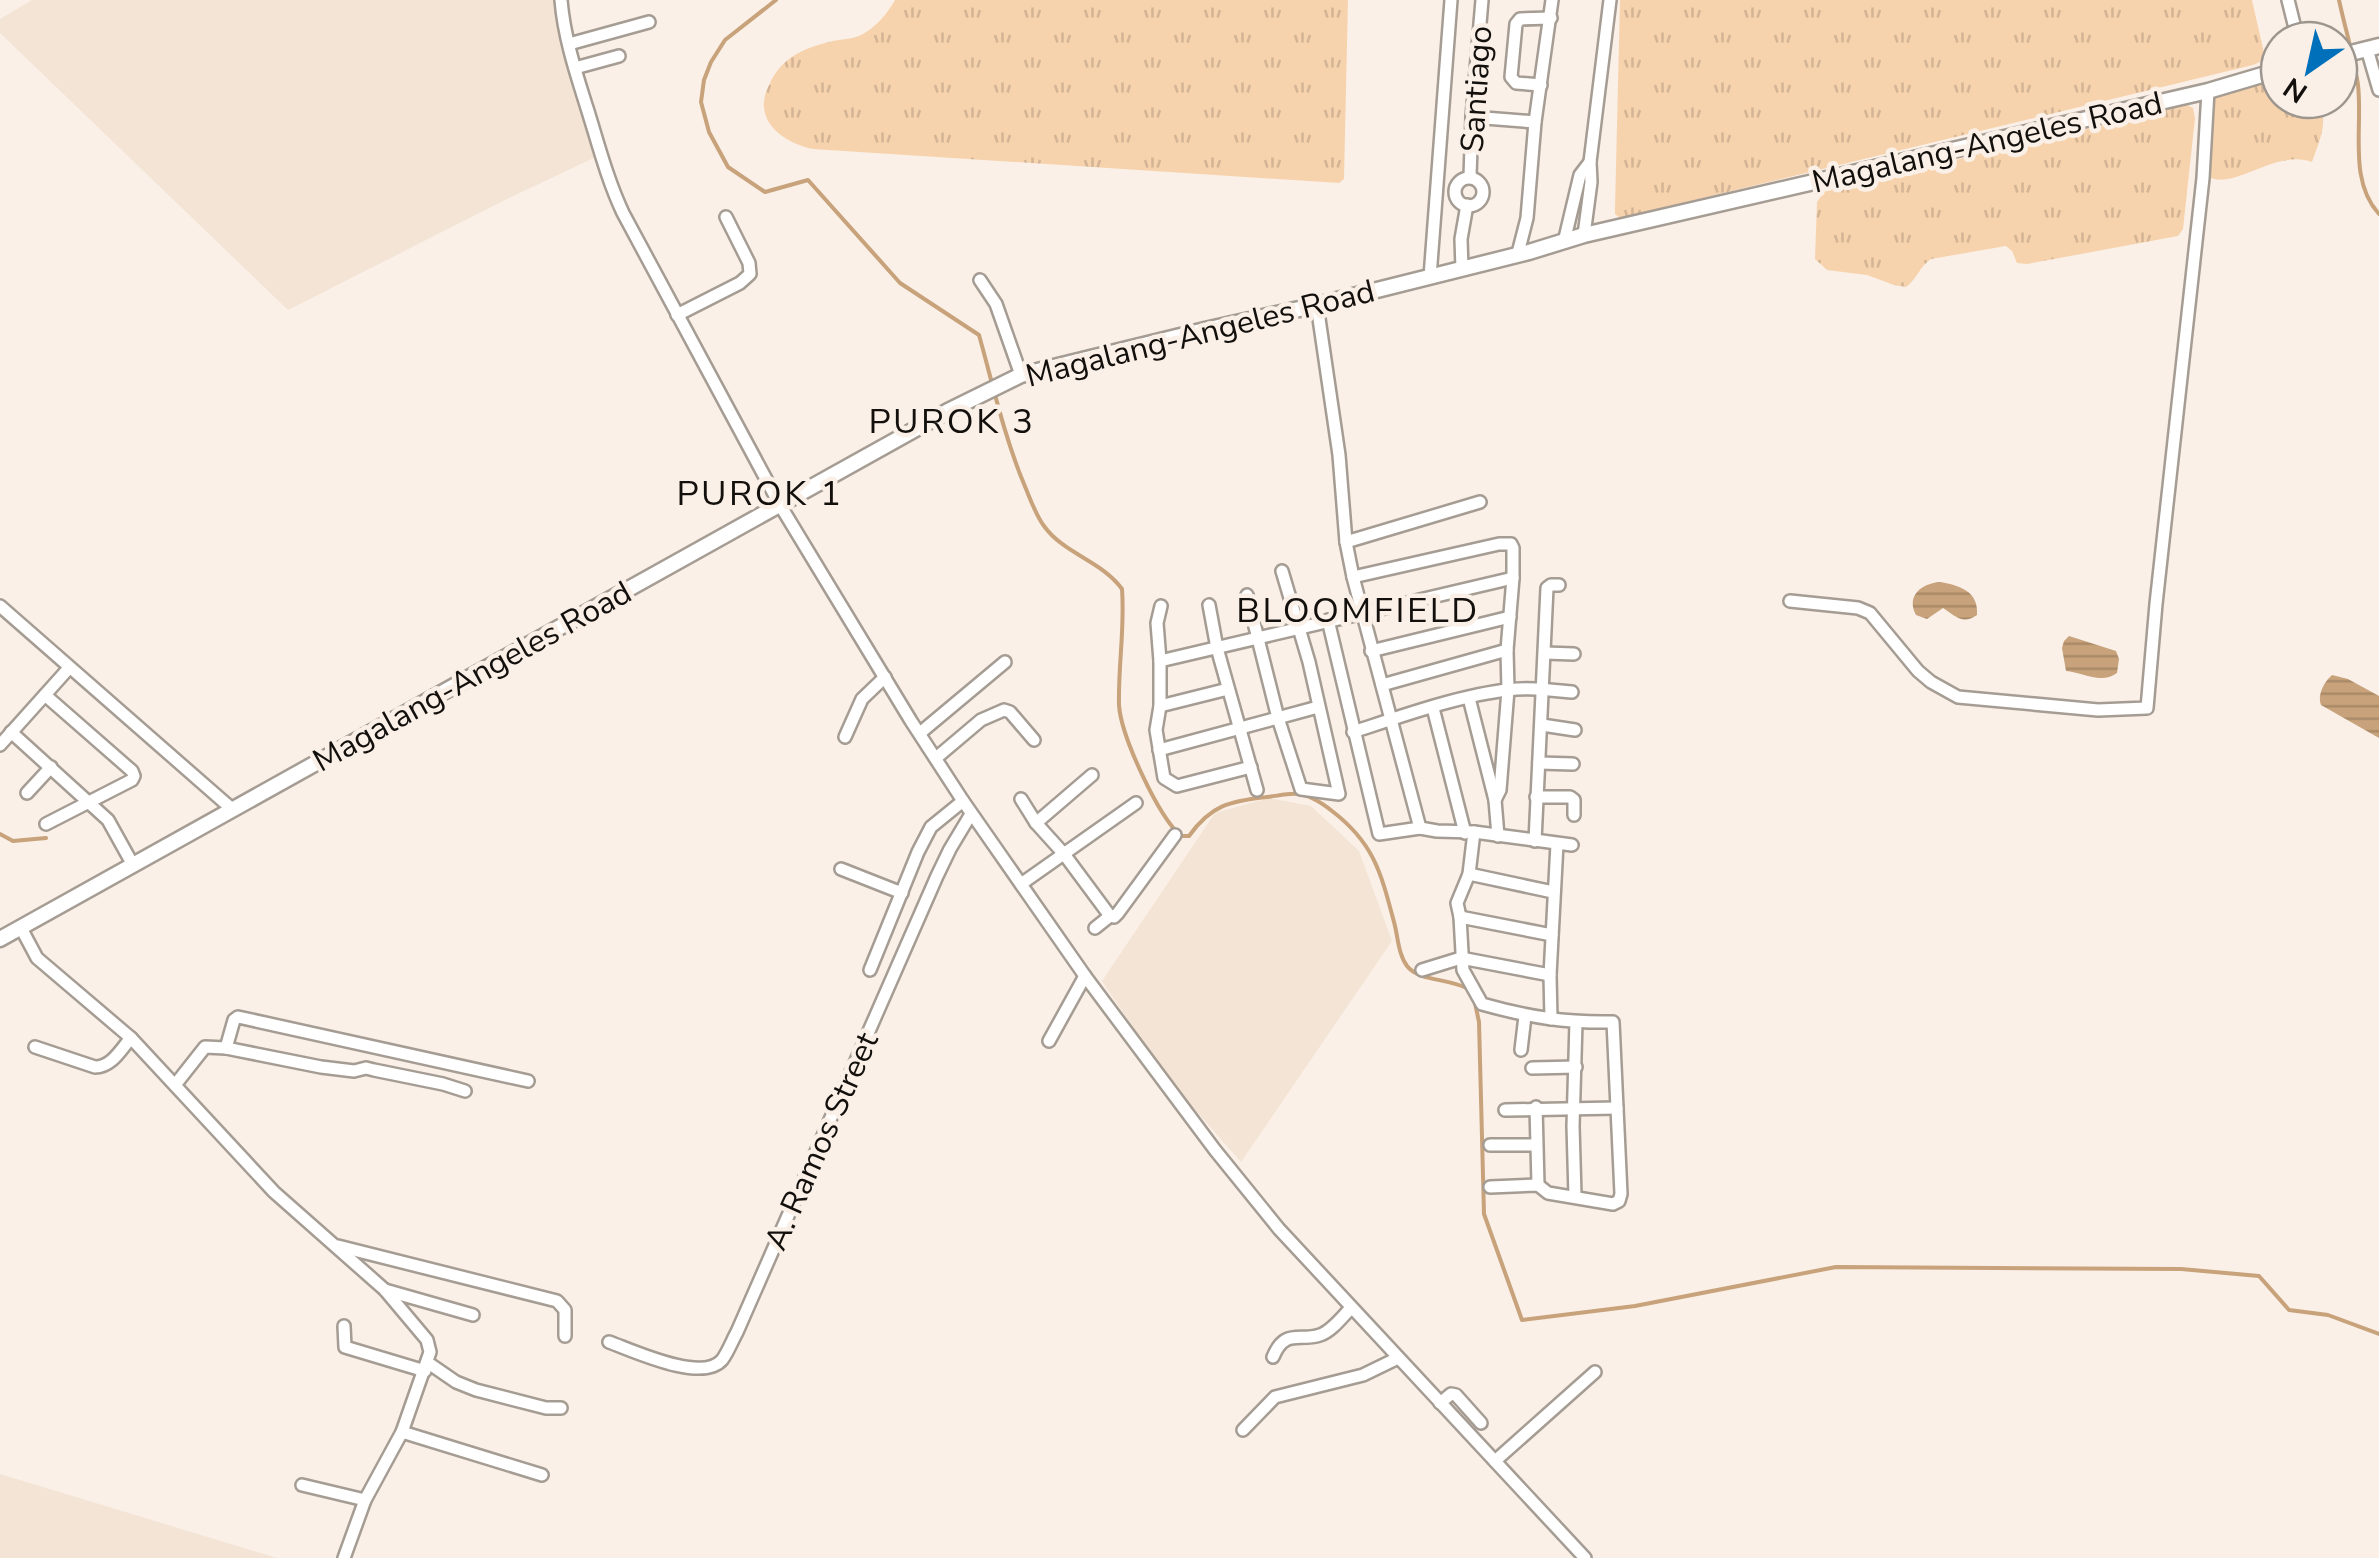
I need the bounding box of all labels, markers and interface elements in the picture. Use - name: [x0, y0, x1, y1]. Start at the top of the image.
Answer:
- north arrow: [2259, 20, 2359, 120]
- street label: Santiago: [1451, 24, 1502, 154]
- text: N: [2276, 68, 2315, 112]
- street label: Magalang-Angeles Road: [1808, 81, 2166, 204]
- street label: Magalang-Angeles Road: [1021, 269, 1379, 398]
- district label: PUROK 3: [868, 398, 1036, 445]
- district label: PUROK 1: [676, 470, 844, 517]
- street label: Magalang-Angeles Road: [305, 571, 639, 782]
- district label: BLOOMFIELD: [1236, 587, 1480, 634]
- street label: A. Ramos Street: [754, 1025, 889, 1257]

